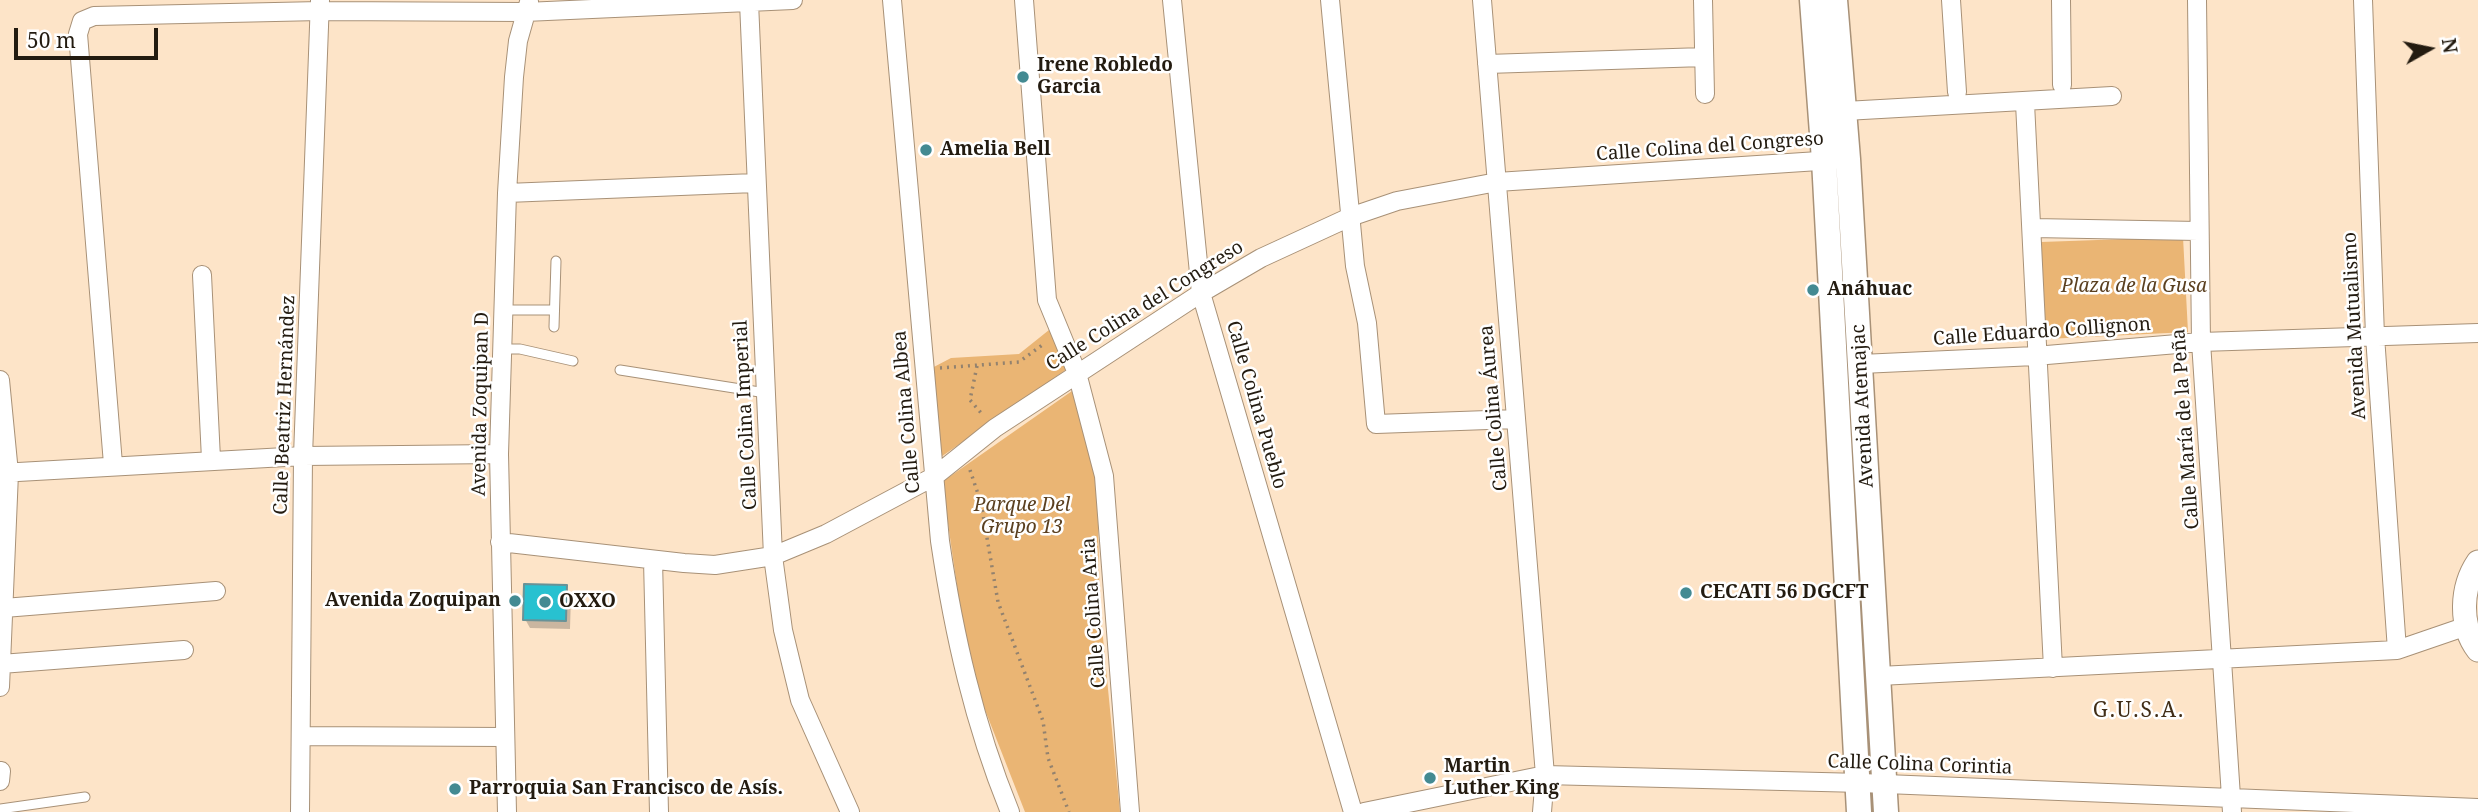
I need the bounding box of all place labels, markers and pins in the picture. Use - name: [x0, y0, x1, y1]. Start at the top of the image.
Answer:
- place label: Irene Robledo Garcia: [1037, 55, 1173, 99]
- marker: Irene Robledo Garcia: [1015, 69, 1031, 85]
- place label: Amelia Bell: [940, 139, 1051, 161]
- marker: Amelia Bell: [918, 142, 934, 158]
- place label: Anáhuac: [1827, 279, 1912, 301]
- marker: Anáhuac: [1805, 282, 1821, 298]
- place label: CECATI 56 DGCFT: [1700, 582, 1868, 604]
- marker: CECATI 56 DGCFT: [1678, 585, 1694, 601]
- place label: Avenida Zoquipan: [325, 590, 501, 612]
- place label: OXXO: [559, 591, 616, 613]
- marker: Avenida Zoquipan: [507, 593, 523, 609]
- marker: OXXO: [537, 594, 553, 610]
- place label: Martin Luther King: [1444, 756, 1559, 800]
- marker: Martin Luther King: [1422, 770, 1438, 786]
- place label: Parroquia San Francisco de Asís.: [469, 778, 783, 800]
- marker: Parroquia San Francisco de Asís.: [447, 781, 463, 797]

